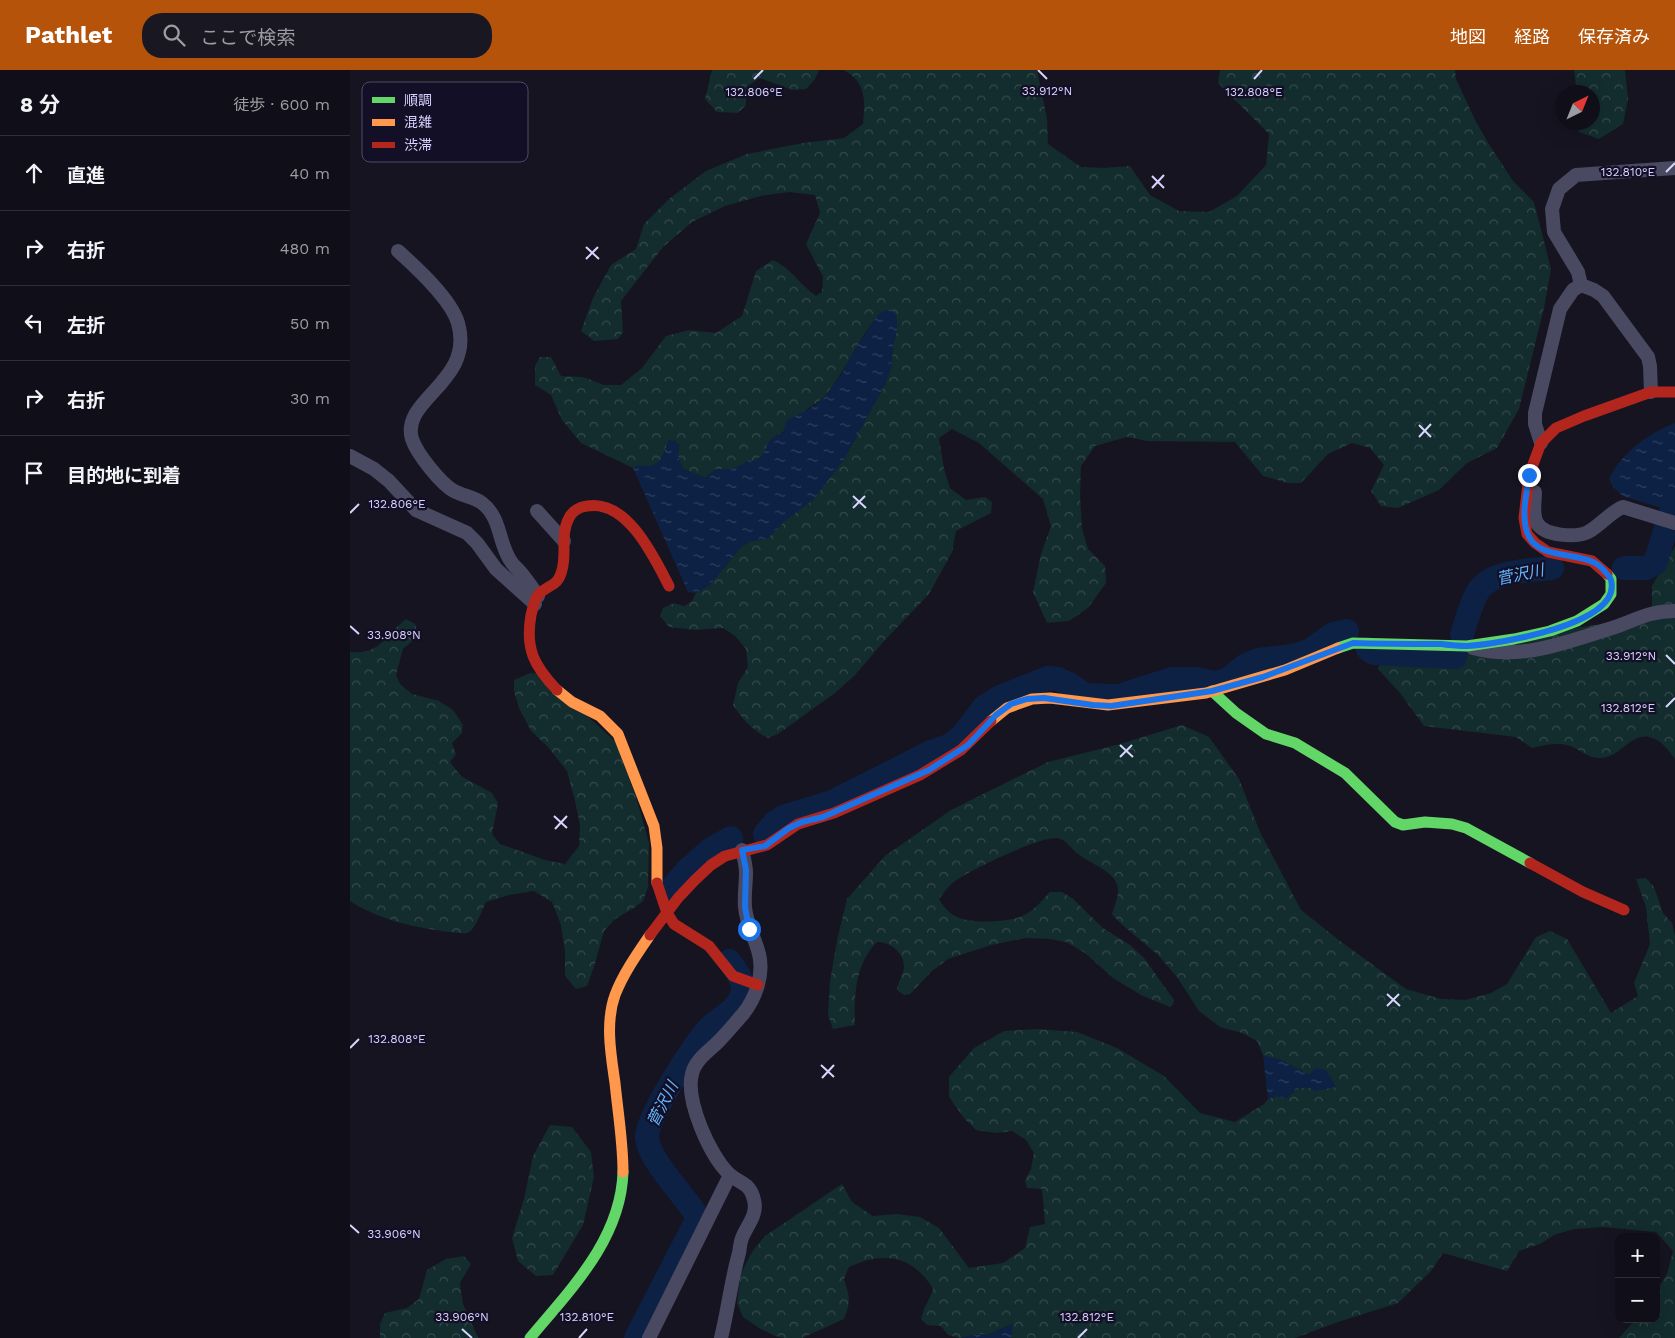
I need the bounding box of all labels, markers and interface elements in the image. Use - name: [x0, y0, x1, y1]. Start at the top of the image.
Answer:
- search box: [142, 13, 492, 58]
- text: Pathlet: [25, 21, 112, 49]
- icon: search: [160, 21, 188, 49]
- text: ここで検索: [200, 26, 295, 49]
- text: 地図: [1450, 26, 1486, 47]
- text: 経路: [1514, 26, 1550, 47]
- text: 保存済み: [1578, 26, 1650, 47]
- legend: [362, 82, 528, 162]
- text: 33.912°N: [1022, 84, 1072, 98]
- text: 132.806°E: [725, 85, 783, 99]
- text: 132.808°E: [1225, 85, 1283, 99]
- north arrow: [1555, 85, 1600, 130]
- text: 8 分: [20, 92, 60, 117]
- text: 順調: [404, 92, 432, 108]
- text: 徒歩 · 600 m: [233, 95, 330, 114]
- text: 混雑: [404, 114, 432, 130]
- text: 渋滞: [404, 137, 432, 153]
- icon: ahead: [20, 159, 48, 187]
- text: 直進: [67, 164, 105, 187]
- text: 40 m: [290, 164, 330, 183]
- text: 132.810°E: [1601, 165, 1656, 179]
- icon: right: [20, 234, 48, 262]
- text: 右折: [67, 239, 105, 262]
- text: 480 m: [280, 239, 330, 258]
- icon: left: [20, 309, 48, 337]
- text: 左折: [67, 314, 105, 337]
- text: 50 m: [290, 314, 330, 333]
- icon: right: [20, 384, 48, 412]
- text: 右折: [67, 389, 105, 412]
- text: 30 m: [290, 389, 330, 408]
- icon: arrive: [20, 459, 48, 487]
- text: 目的地に到着: [67, 464, 181, 487]
- route end: [1518, 464, 1541, 487]
- text: 132.806°E: [368, 497, 426, 511]
- water label: 菅沢川: [1495, 560, 1548, 589]
- text: 33.908°N: [367, 628, 421, 642]
- text: 33.912°N: [1606, 649, 1656, 663]
- text: 132.812°E: [1601, 701, 1655, 715]
- route start: [738, 918, 761, 941]
- text: 132.808°E: [368, 1032, 426, 1046]
- water label: 菅沢川: [643, 1077, 683, 1130]
- text: 33.906°N: [367, 1227, 421, 1241]
- map controls: [1615, 1233, 1660, 1323]
- button: +: [1615, 1233, 1660, 1278]
- button: −: [1615, 1278, 1660, 1323]
- text: 33.906°N: [435, 1310, 489, 1324]
- text: 132.810°E: [560, 1310, 615, 1324]
- text: 132.812°E: [1060, 1310, 1114, 1324]

